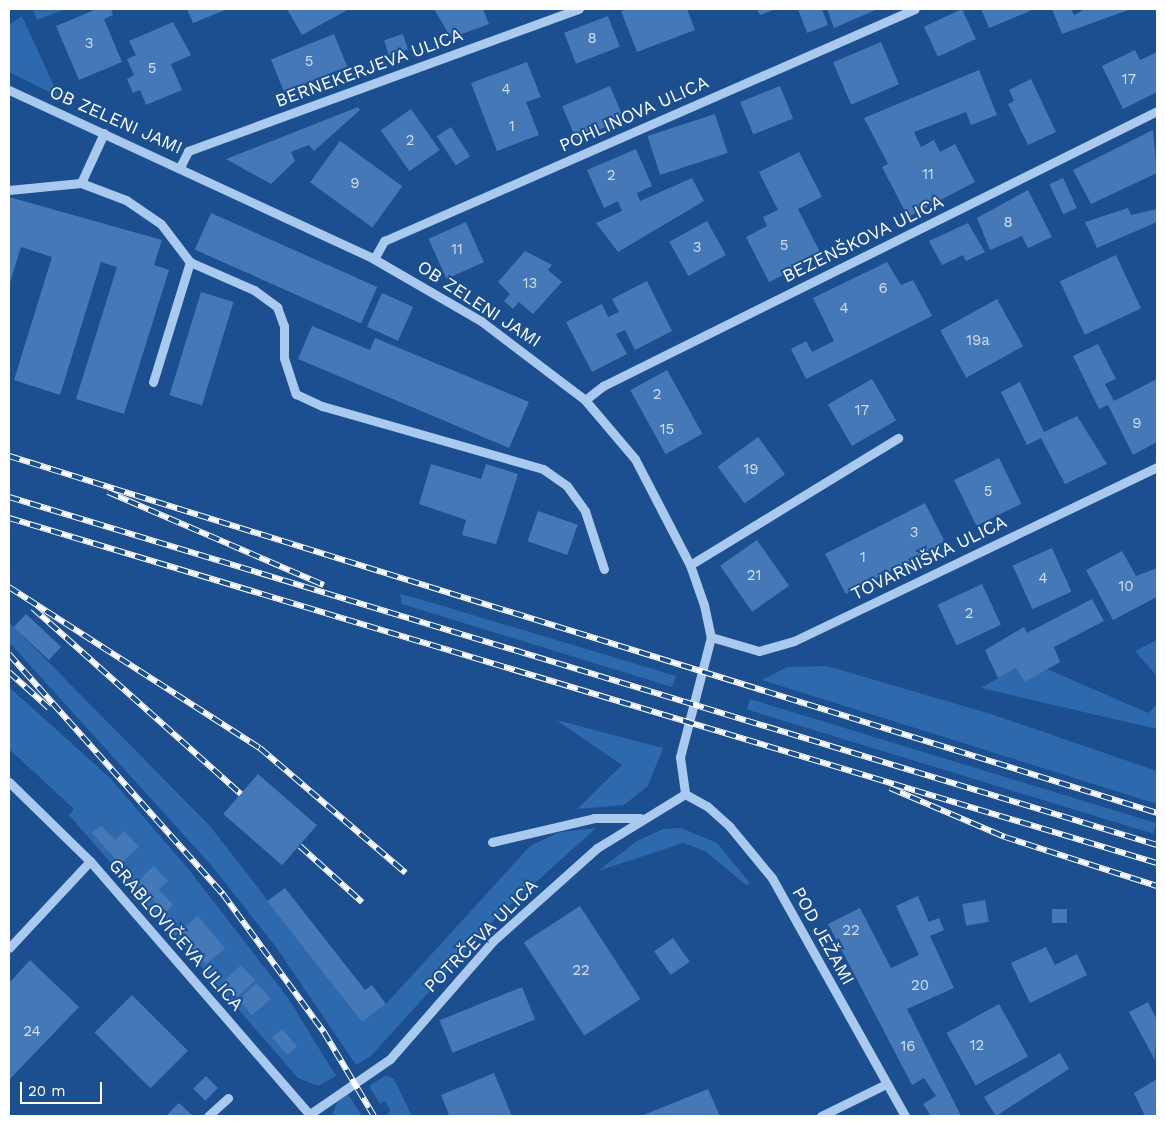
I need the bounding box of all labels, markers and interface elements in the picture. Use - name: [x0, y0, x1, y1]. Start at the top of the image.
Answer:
- street label: BERNEKERJEVA ULICA: [272, 24, 466, 112]
- house number: 8: [587, 30, 597, 48]
- house number: 3: [85, 35, 93, 53]
- house number: 5: [305, 53, 313, 71]
- house number: 5: [148, 60, 156, 78]
- street label: POHLINOVA ULICA: [556, 71, 712, 157]
- house number: 17: [1122, 71, 1136, 89]
- street label: OB ZELENI JAMI: [46, 81, 186, 159]
- house number: 4: [501, 81, 511, 99]
- house number: 1: [509, 118, 515, 136]
- house number: 2: [406, 132, 414, 150]
- house number: 11: [922, 166, 934, 184]
- house number: 2: [607, 167, 615, 185]
- house number: 9: [350, 175, 360, 193]
- street label: BEZENŠKOVA ULICA: [779, 191, 947, 287]
- house number: 8: [1003, 214, 1013, 232]
- house number: 5: [780, 237, 788, 255]
- house number: 3: [693, 239, 701, 257]
- house number: 11: [451, 241, 463, 259]
- street label: OB ZELENI JAMI: [413, 256, 545, 352]
- house number: 13: [523, 275, 537, 293]
- house number: 6: [878, 280, 888, 298]
- house number: 4: [839, 300, 849, 318]
- house number: 19a: [966, 332, 990, 350]
- house number: 2: [653, 386, 661, 404]
- house number: 17: [855, 402, 869, 420]
- house number: 9: [1132, 415, 1142, 433]
- house number: 15: [660, 421, 674, 439]
- house number: 19: [743, 461, 759, 479]
- house number: 5: [984, 483, 992, 501]
- street label: TOVARNIŠKA ULICA: [847, 511, 1011, 605]
- house number: 3: [910, 524, 918, 542]
- house number: 1: [860, 549, 866, 567]
- house number: 21: [747, 567, 761, 585]
- house number: 4: [1038, 570, 1048, 588]
- house number: 10: [1118, 578, 1134, 596]
- house number: 2: [965, 605, 973, 623]
- street label: GRABLOVIČEVA ULICA: [104, 854, 248, 1016]
- street label: POTRČEVA ULICA: [420, 875, 542, 997]
- street label: POD JEŽAMI: [787, 883, 859, 989]
- house number: 22: [842, 922, 860, 940]
- house number: 22: [572, 962, 590, 980]
- house number: 20: [911, 977, 929, 995]
- house number: 24: [23, 1023, 41, 1041]
- house number: 12: [970, 1037, 984, 1055]
- house number: 16: [901, 1038, 915, 1056]
- scale bar: [22, 1072, 105, 1104]
- text: 20 m: [28, 1082, 66, 1100]

